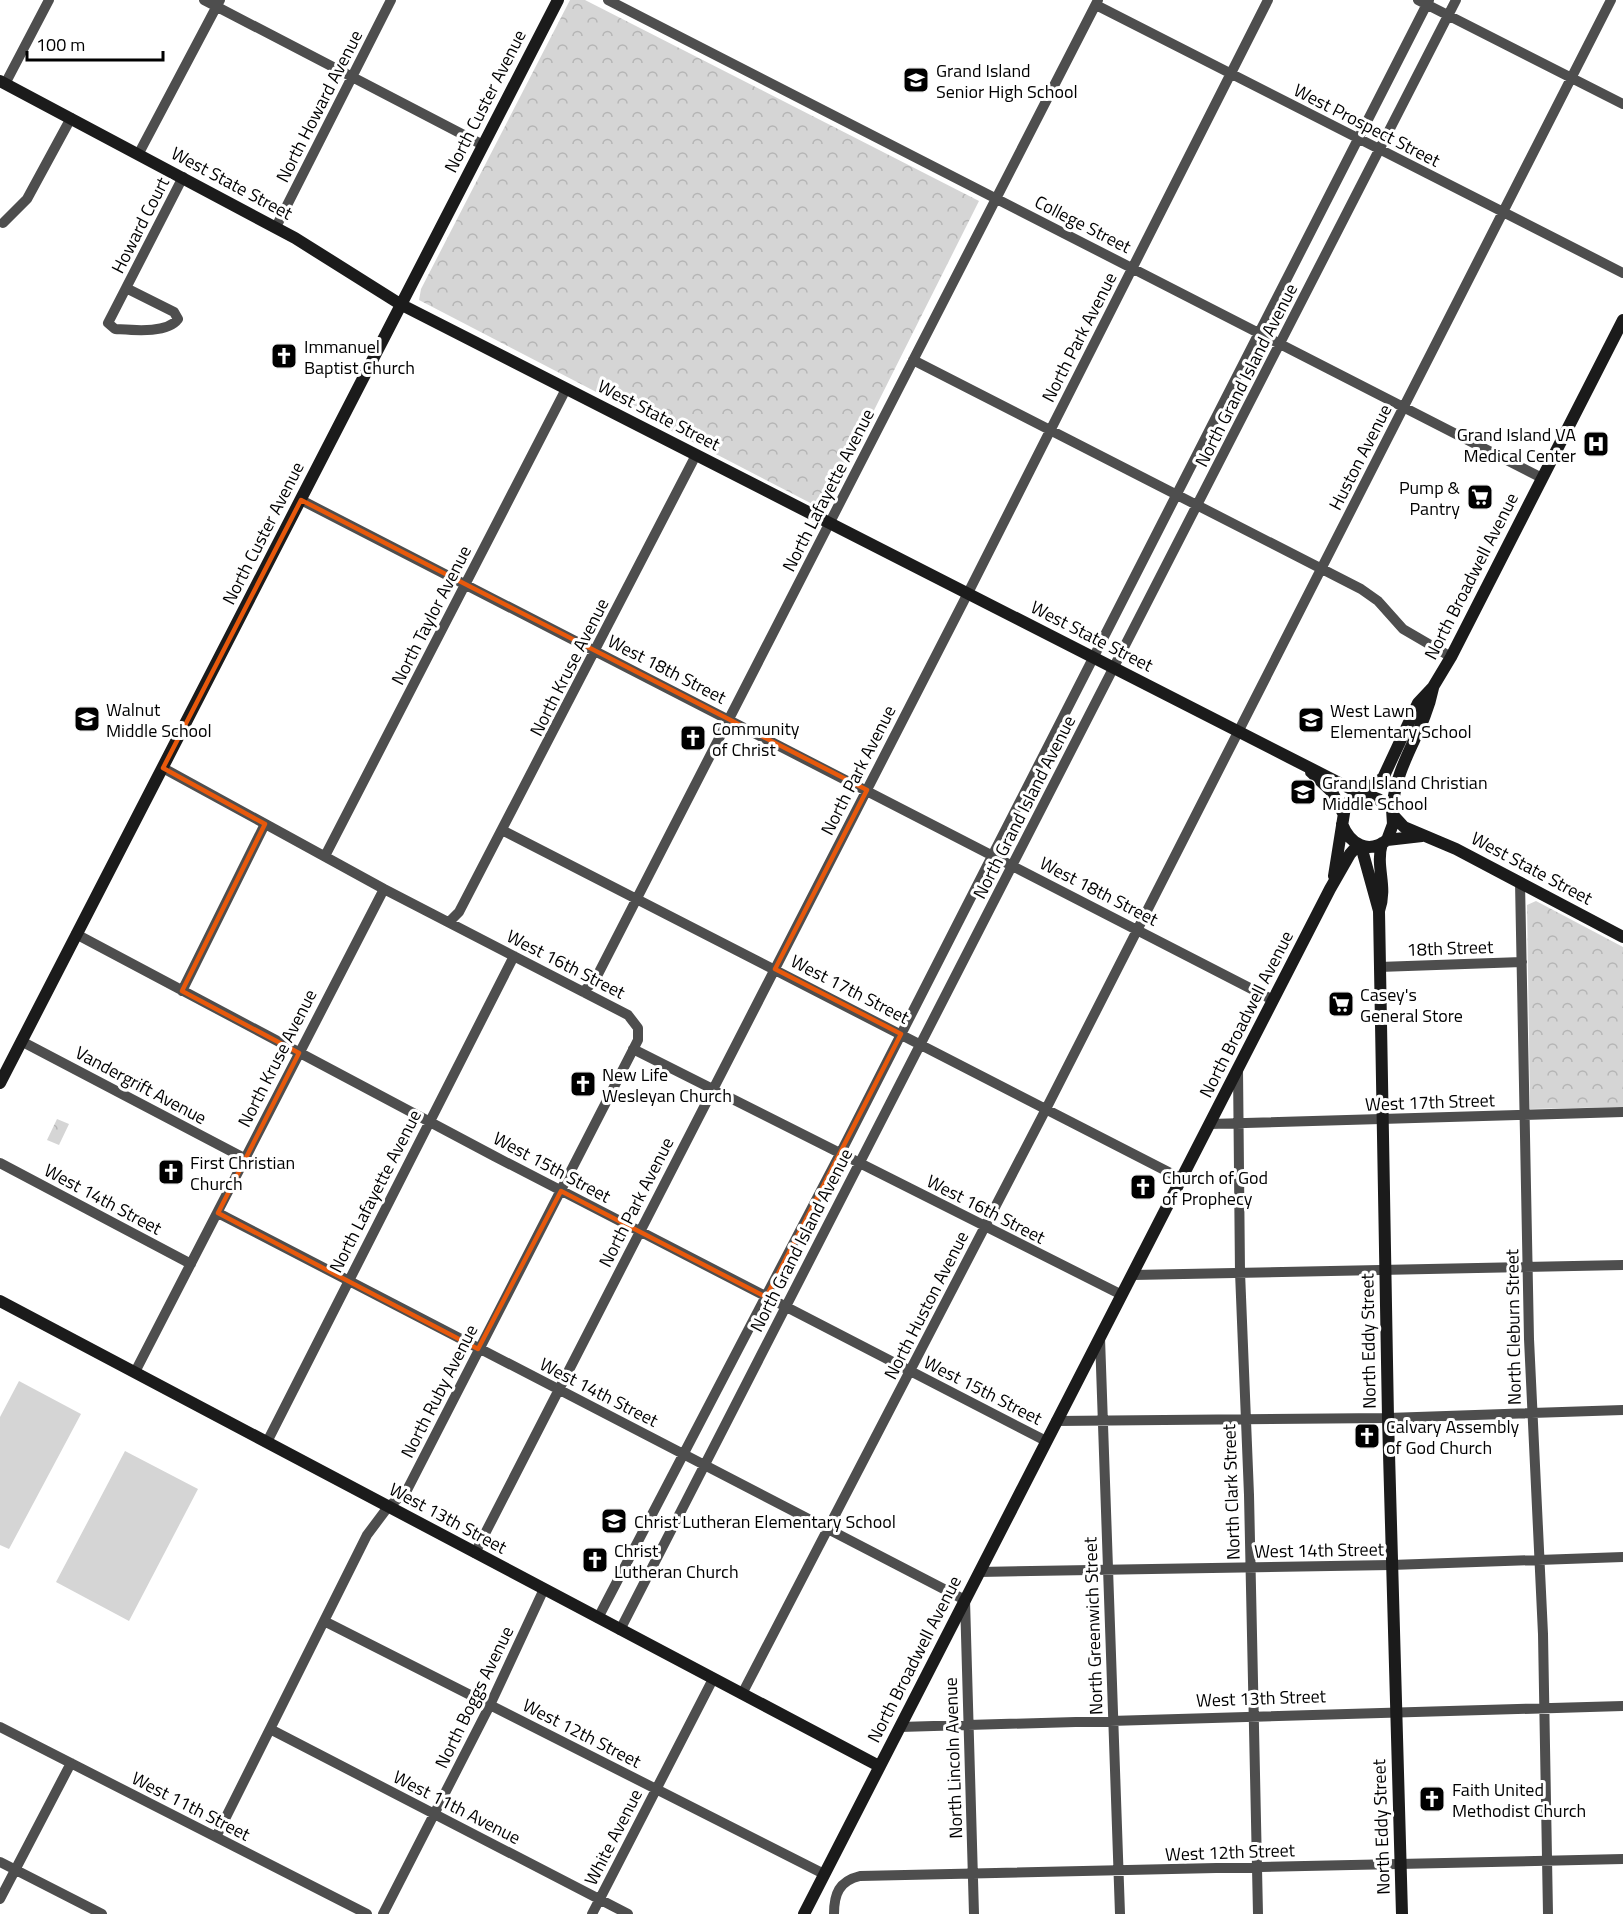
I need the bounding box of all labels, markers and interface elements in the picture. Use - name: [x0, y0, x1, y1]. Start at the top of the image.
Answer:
- scale bar: [27, 24, 164, 62]
- street label: North Howard Avenue: [269, 25, 369, 187]
- street label: North Custer Avenue: [437, 25, 533, 177]
- text: 100 m: [36, 31, 85, 58]
- place label: Grand Island Senior High School: [936, 57, 1078, 105]
- school or university icon: Grand Island Senior High School: [901, 65, 931, 95]
- street label: West Prospect Street: [1289, 76, 1445, 174]
- street label: West State Street: [166, 140, 298, 227]
- street label: Howard Court: [104, 172, 176, 278]
- street label: College Street: [1030, 188, 1137, 260]
- street label: North Park Avenue: [1035, 267, 1123, 407]
- street label: North Grand Island Avenue: [1188, 279, 1304, 471]
- place label: Immanuel Baptist Church: [304, 333, 415, 381]
- church icon: Immanuel Baptist Church: [269, 341, 299, 371]
- street label: West State Street: [593, 373, 725, 458]
- street label: Huston Avenue: [1322, 399, 1398, 515]
- street label: North Lafayette Avenue: [775, 404, 881, 576]
- place label: Grand Island VA Medical Center: [1457, 421, 1576, 469]
- hospital icon: Grand Island VA Medical Center: [1581, 429, 1611, 459]
- street label: North Custer Avenue: [215, 457, 311, 609]
- place label: Pump & Pantry: [1399, 474, 1461, 522]
- supermarket icon: Pump & Pantry: [1465, 482, 1495, 512]
- street label: North Broadwell Avenue: [1417, 488, 1525, 664]
- street label: North Taylor Avenue: [384, 541, 478, 689]
- street label: North Kruse Avenue: [523, 593, 615, 741]
- street label: West State Street: [1026, 594, 1158, 679]
- street label: West 18th Street: [603, 627, 732, 711]
- place label: Walnut Middle School: [106, 696, 212, 744]
- place label: West Lawn Elementary School: [1330, 697, 1472, 745]
- street label: North Park Avenue: [814, 700, 902, 840]
- school or university icon: Walnut Middle School: [72, 704, 102, 734]
- school or university icon: West Lawn Elementary School: [1296, 705, 1326, 735]
- street label: North Grand Island Avenue: [966, 711, 1082, 903]
- place label: Community of Christ: [712, 715, 800, 763]
- church icon: Community of Christ: [678, 723, 708, 753]
- place label: Grand Island Christian Middle School: [1322, 769, 1488, 817]
- school or university icon: Grand Island Christian Middle School: [1288, 777, 1318, 807]
- street label: West State Street: [1466, 825, 1598, 912]
- street label: West 18th Street: [1035, 849, 1164, 933]
- street label: West 16th Street: [502, 922, 631, 1006]
- street label: North Broadwell Avenue: [1192, 926, 1300, 1102]
- street label: 18th Street: [1406, 933, 1494, 963]
- street label: West 17th Street: [786, 947, 915, 1031]
- place label: Casey's General Store: [1360, 981, 1463, 1029]
- street label: North Kruse Avenue: [231, 984, 323, 1132]
- supermarket icon: Casey's General Store: [1326, 989, 1356, 1019]
- street label: Vandergrift Avenue: [70, 1039, 212, 1131]
- place label: New Life Wesleyan Church: [602, 1061, 732, 1109]
- church icon: New Life Wesleyan Church: [568, 1069, 598, 1099]
- street label: West 17th Street: [1365, 1086, 1496, 1118]
- street label: North Lafayette Avenue: [322, 1105, 428, 1277]
- street label: West 15th Street: [488, 1125, 616, 1210]
- street label: North Park Avenue: [592, 1132, 680, 1272]
- street label: North Grand Island Avenue: [743, 1144, 859, 1336]
- place label: First Christian Church: [190, 1149, 295, 1197]
- street label: West 14th Street: [39, 1157, 167, 1242]
- church icon: First Christian Church: [156, 1157, 186, 1187]
- place label: Church of God of Prophecy: [1162, 1164, 1268, 1212]
- street label: West 16th Street: [922, 1167, 1051, 1251]
- church icon: Church of God of Prophecy: [1128, 1172, 1158, 1202]
- street label: North Huston Avenue: [877, 1226, 975, 1384]
- street label: North Cleburn Street: [1498, 1248, 1528, 1405]
- street label: North Eddy Street: [1353, 1272, 1383, 1409]
- street label: North Ruby Avenue: [394, 1320, 484, 1462]
- street label: West 15th Street: [919, 1348, 1048, 1432]
- street label: West 14th Street: [535, 1350, 664, 1434]
- place label: Calvary Assembly of God Church: [1386, 1413, 1520, 1461]
- church icon: Calvary Assembly of God Church: [1352, 1421, 1382, 1451]
- street label: North Clark Street: [1215, 1423, 1247, 1560]
- street label: West 13th Street: [384, 1476, 512, 1561]
- school or university icon: Christ Lutheran Elementary School: [599, 1506, 629, 1536]
- place label: Christ Lutheran Elementary School: [634, 1508, 896, 1535]
- street label: West 14th Street: [1254, 1535, 1385, 1565]
- street label: North Greenwich Street: [1076, 1536, 1110, 1716]
- place label: Christ Lutheran Church: [614, 1537, 739, 1585]
- church icon: Christ Lutheran Church: [580, 1545, 610, 1575]
- street label: North Broadwell Avenue: [860, 1571, 968, 1747]
- street label: North Boggs Avenue: [428, 1621, 520, 1773]
- street label: North Lincoln Avenue: [937, 1677, 969, 1839]
- street label: West 13th Street: [1196, 1682, 1327, 1714]
- street label: West 12th Street: [518, 1691, 647, 1775]
- street label: North Eddy Street: [1365, 1758, 1397, 1895]
- street label: West 11th Avenue: [389, 1763, 525, 1851]
- street label: West 11th Street: [127, 1764, 256, 1848]
- place label: Faith United Methodist Church: [1452, 1776, 1586, 1824]
- street label: White Avenue: [577, 1784, 649, 1890]
- church icon: Faith United Methodist Church: [1417, 1784, 1447, 1814]
- street label: West 12th Street: [1165, 1836, 1296, 1868]

